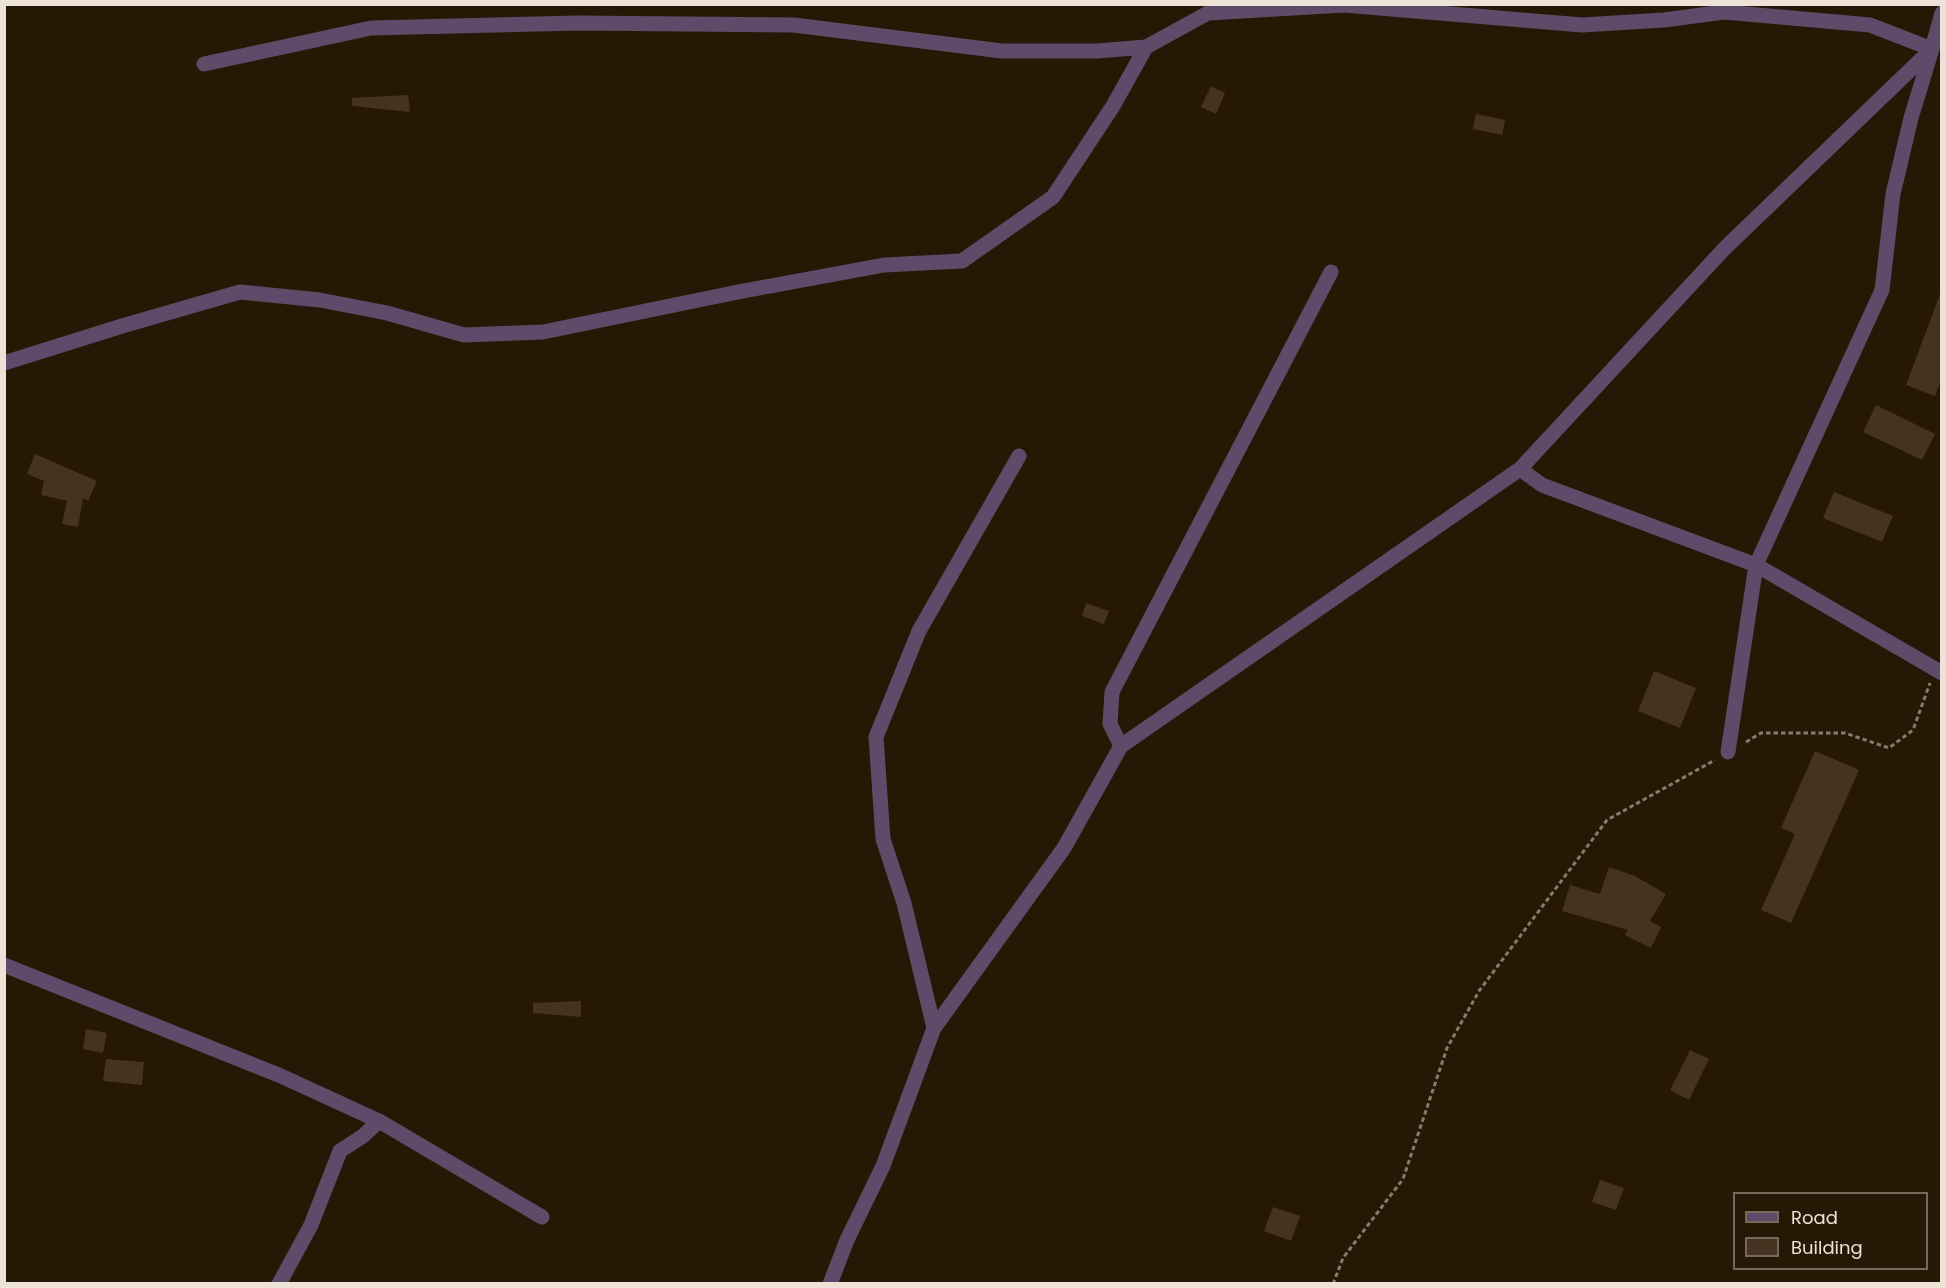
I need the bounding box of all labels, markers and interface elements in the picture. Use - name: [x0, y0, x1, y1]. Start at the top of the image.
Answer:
- legend: [1733, 1192, 1928, 1270]
- text: Road: [1791, 1205, 1838, 1230]
- text: Building: [1791, 1235, 1863, 1260]

